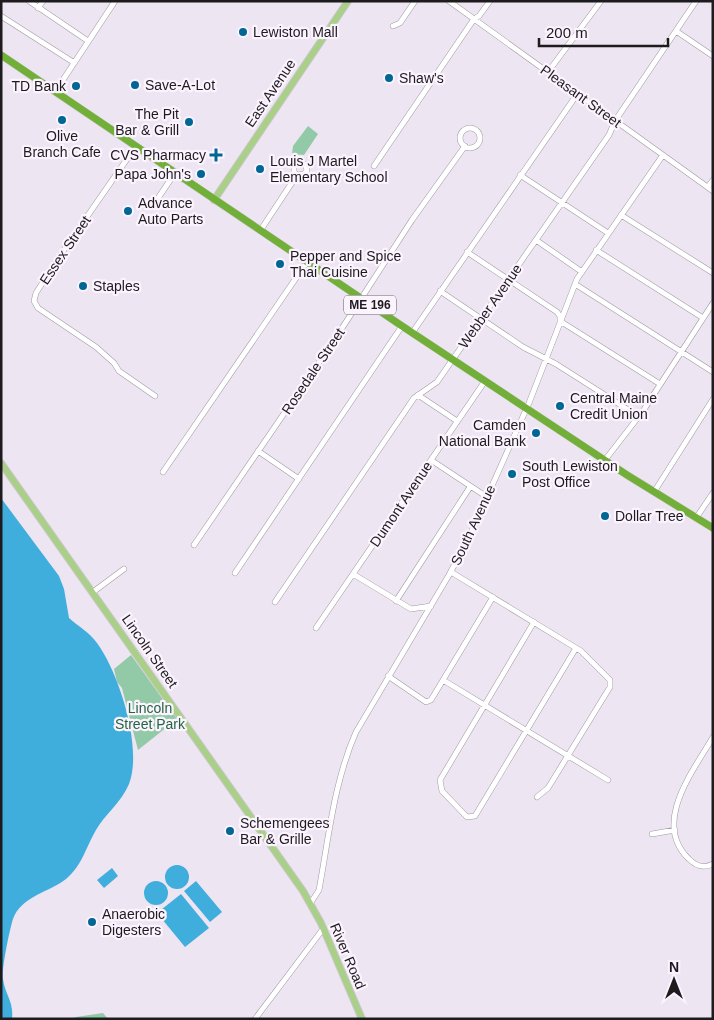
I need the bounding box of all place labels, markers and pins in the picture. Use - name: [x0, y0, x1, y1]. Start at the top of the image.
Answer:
- place label: Lewiston Mall: [253, 24, 338, 40]
- marker: Lewiston Mall: [237, 26, 249, 38]
- place label: Shaw's: [399, 70, 444, 86]
- marker: Shaw's: [383, 72, 395, 84]
- place label: Save-A-Lot: [145, 77, 215, 93]
- place label: TD Bank: [12, 78, 67, 94]
- marker: Save-A-Lot: [129, 79, 141, 91]
- marker: TD Bank: [70, 80, 82, 92]
- place label: The Pit Bar & Grill: [115, 106, 179, 138]
- marker: Olive Branch Cafe: [56, 114, 68, 126]
- marker: The Pit Bar & Grill: [183, 116, 195, 128]
- place label: Olive Branch Cafe: [23, 128, 101, 160]
- place label: CVS Pharmacy: [110, 147, 206, 163]
- marker: CVS Pharmacy: [210, 149, 222, 161]
- place label: Louis J Martel Elementary School: [270, 153, 388, 185]
- marker: Louis J Martel Elementary School: [254, 163, 266, 175]
- place label: Papa John's: [114, 166, 191, 182]
- marker: Papa John's: [195, 168, 207, 180]
- place label: Advance Auto Parts: [138, 195, 203, 227]
- marker: Advance Auto Parts: [122, 205, 134, 217]
- place label: Pepper and Spice Thai Cuisine: [290, 248, 402, 280]
- marker: Pepper and Spice Thai Cuisine: [274, 258, 286, 270]
- place label: Staples: [93, 278, 140, 294]
- marker: Staples: [77, 280, 89, 292]
- place label: Central Maine Credit Union: [570, 390, 657, 422]
- marker: Central Maine Credit Union: [554, 400, 566, 412]
- place label: Camden National Bank: [439, 417, 527, 449]
- marker: Camden National Bank: [530, 427, 542, 439]
- place label: South Lewiston Post Office: [522, 458, 618, 490]
- marker: South Lewiston Post Office: [506, 468, 518, 480]
- place label: Dollar Tree: [615, 508, 684, 524]
- marker: Dollar Tree: [599, 510, 611, 522]
- place label: Schemengees Bar & Grille: [240, 815, 330, 847]
- marker: Schemengees Bar & Grille: [224, 825, 236, 837]
- place label: Anaerobic Digesters: [102, 906, 165, 938]
- marker: Anaerobic Digesters: [86, 916, 98, 928]

